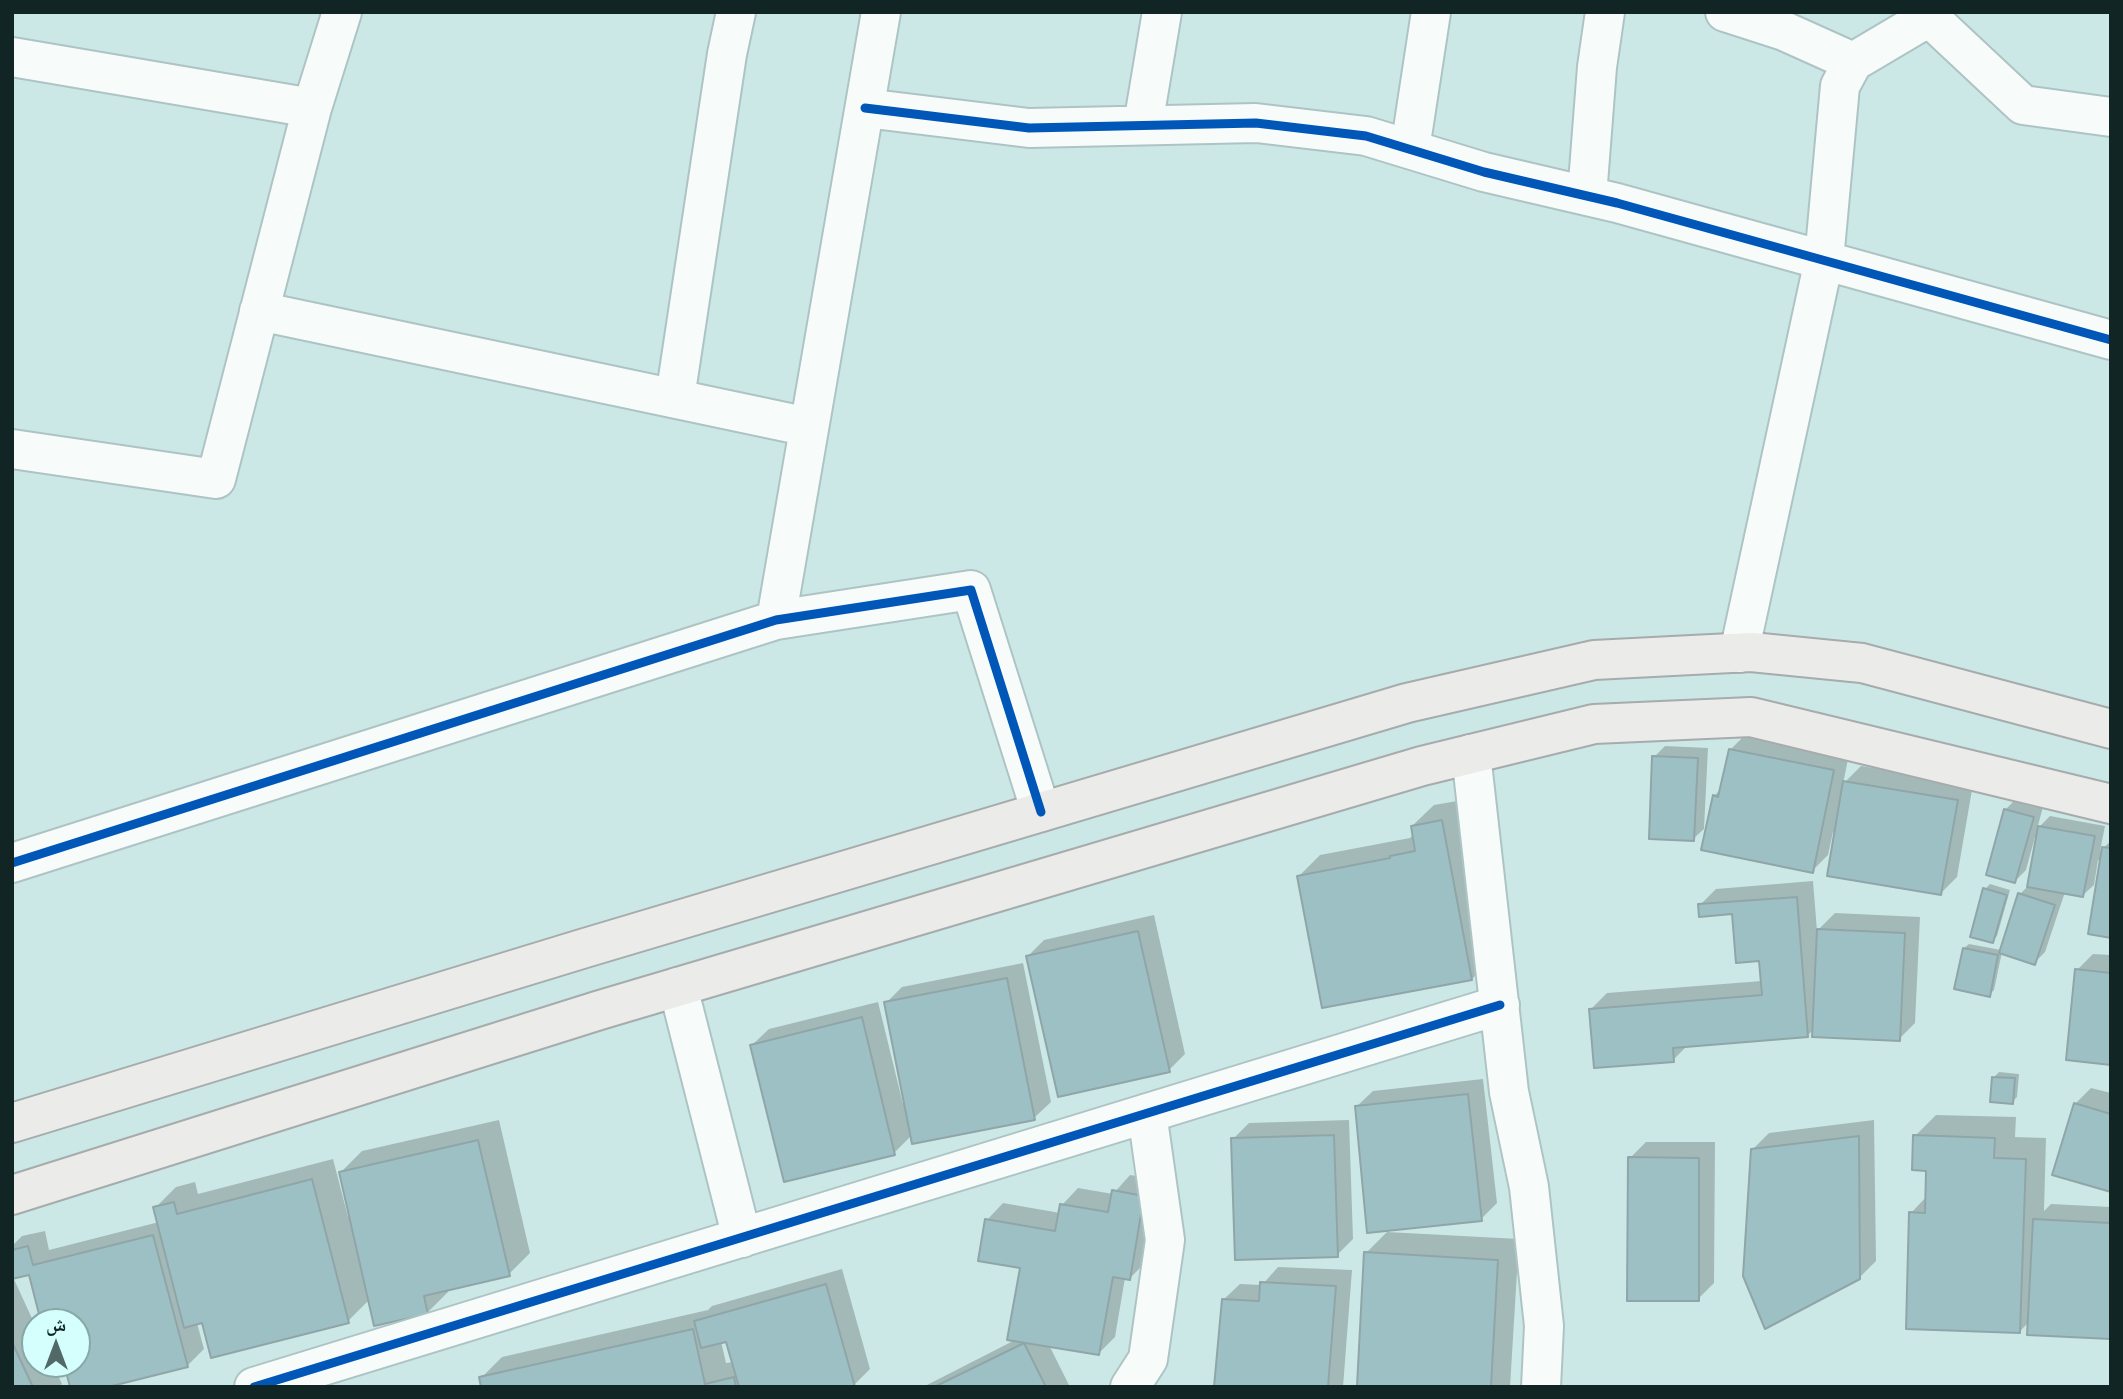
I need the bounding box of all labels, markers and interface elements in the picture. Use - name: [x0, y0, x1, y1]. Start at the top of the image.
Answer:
- north arrow: [21, 1308, 91, 1378]
- text: ش: [46, 1312, 66, 1336]

